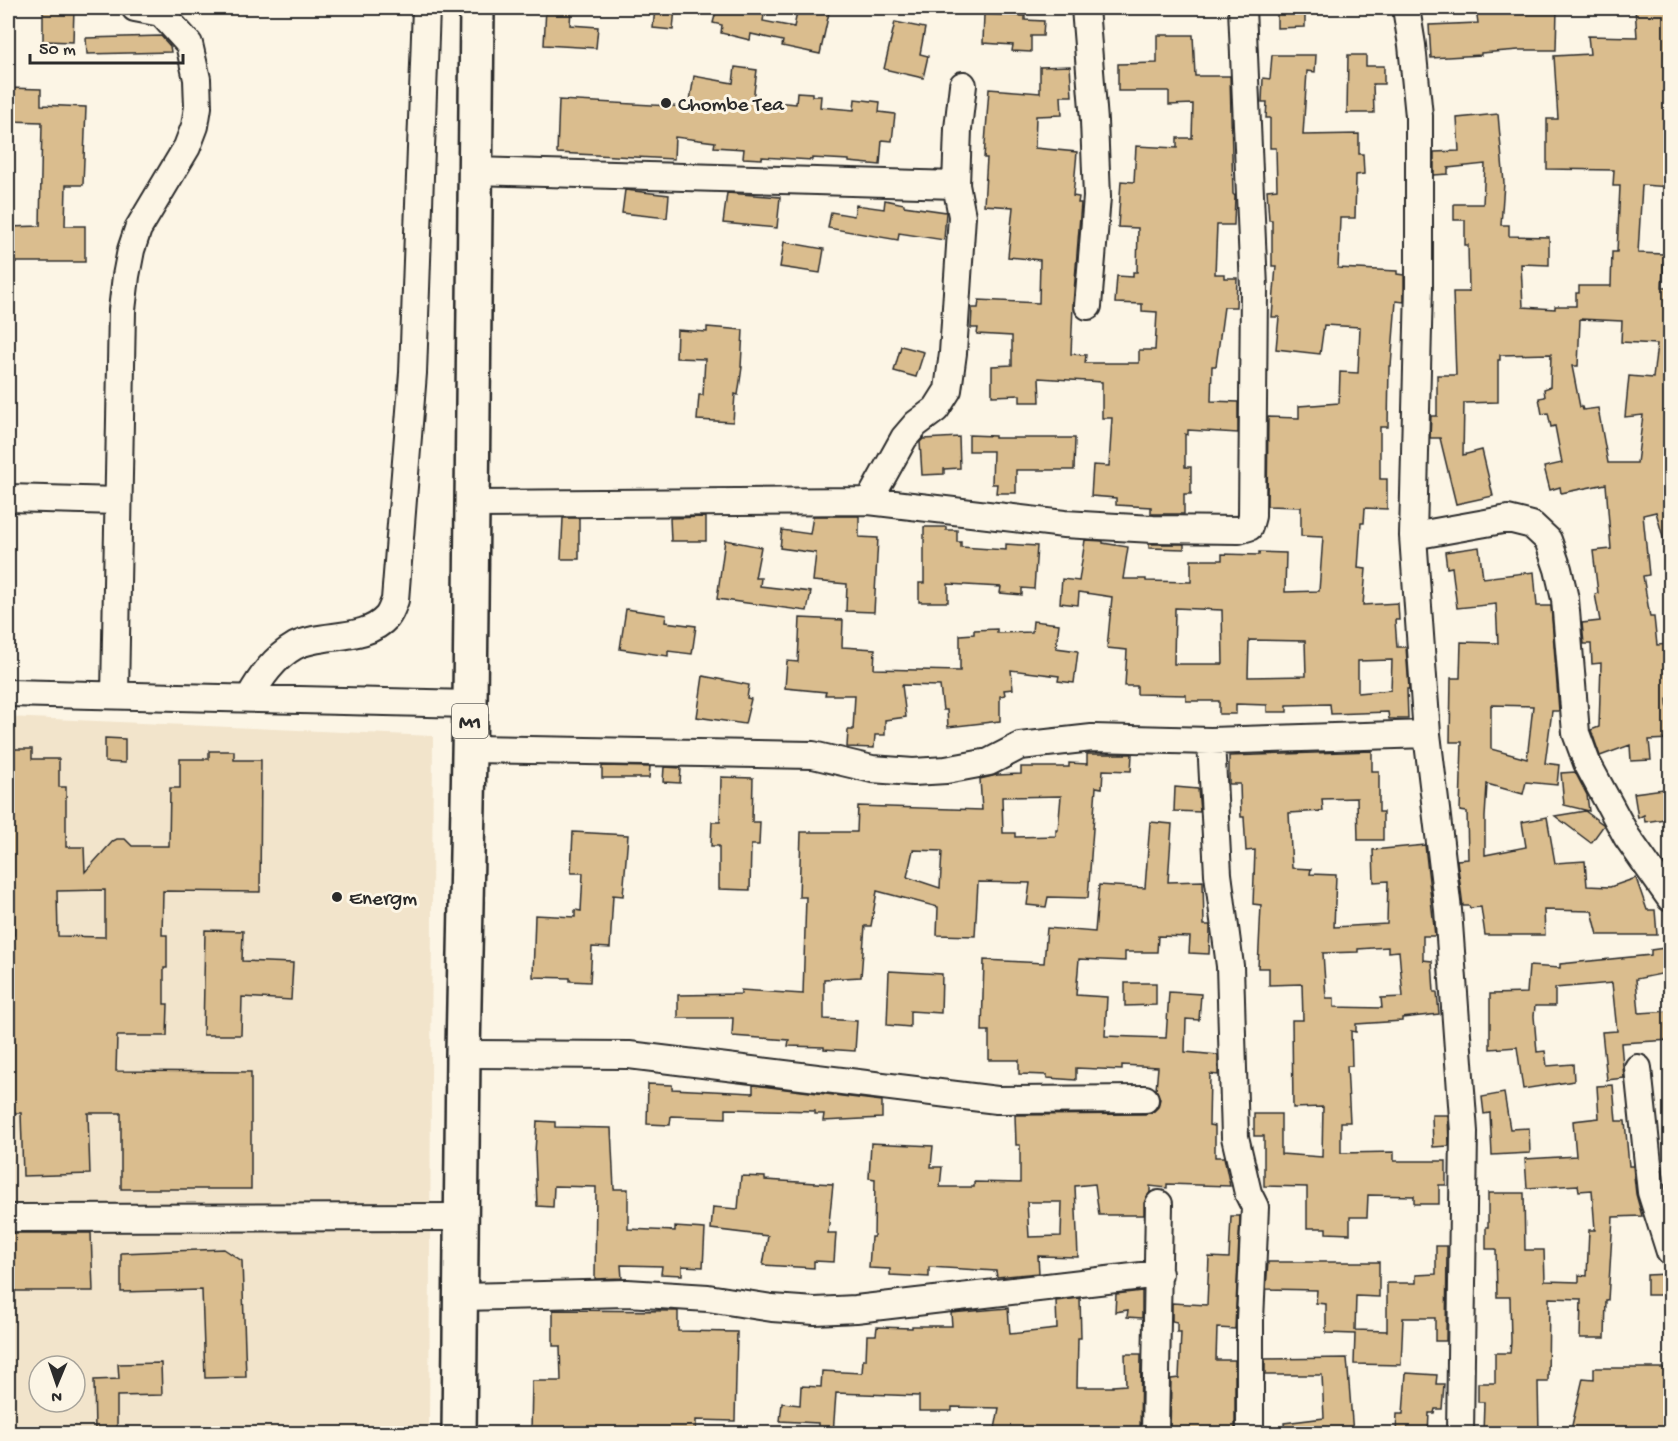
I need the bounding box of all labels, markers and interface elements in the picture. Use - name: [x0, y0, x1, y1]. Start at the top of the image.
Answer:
- scale bar: [30, 27, 183, 65]
- text: 50 m: [39, 40, 76, 61]
- place label: Chombe Tea: [678, 94, 785, 119]
- marker: Chombe Tea: [659, 96, 673, 110]
- road number: M1: [452, 704, 488, 738]
- place label: Energm: [349, 888, 417, 913]
- marker: Energm: [330, 890, 344, 904]
- north arrow: [27, 1354, 87, 1414]
- text: N: [50, 1386, 62, 1405]

